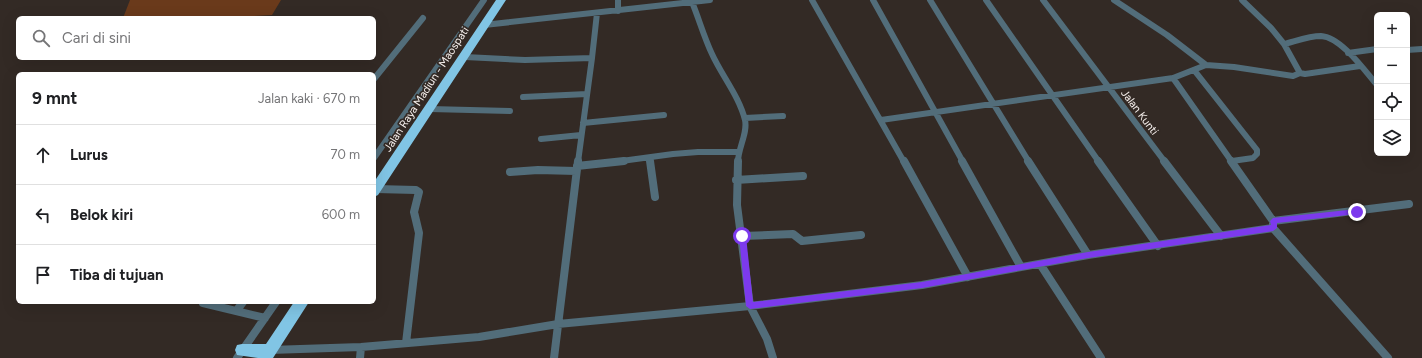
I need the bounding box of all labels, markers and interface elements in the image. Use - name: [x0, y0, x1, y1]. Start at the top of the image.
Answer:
- map controls: [1374, 12, 1410, 156]
- button: +: [1374, 12, 1410, 48]
- search box: [16, 16, 376, 60]
- street label: Jalan Raya Madiun - Maospati: [381, 25, 472, 154]
- icon: search: [30, 27, 52, 49]
- text: Cari di sini: [62, 29, 131, 47]
- button: −: [1374, 48, 1410, 84]
- button: locate: [1374, 84, 1410, 120]
- street label: Jalan Kunti: [1118, 87, 1161, 138]
- text: 9 mnt: [32, 88, 77, 108]
- text: Jalan kaki · 670 m: [258, 91, 360, 106]
- button: layers: [1374, 120, 1410, 156]
- icon: ahead: [32, 144, 54, 166]
- text: Lurus: [70, 146, 108, 164]
- text: 70 m: [330, 147, 360, 162]
- route end: [1348, 203, 1366, 221]
- icon: left: [32, 204, 54, 226]
- text: Belok kiri: [70, 206, 133, 224]
- text: 600 m: [322, 207, 360, 222]
- route start: [733, 227, 751, 245]
- icon: arrive: [32, 264, 54, 286]
- text: Tiba di tujuan: [70, 266, 164, 284]

